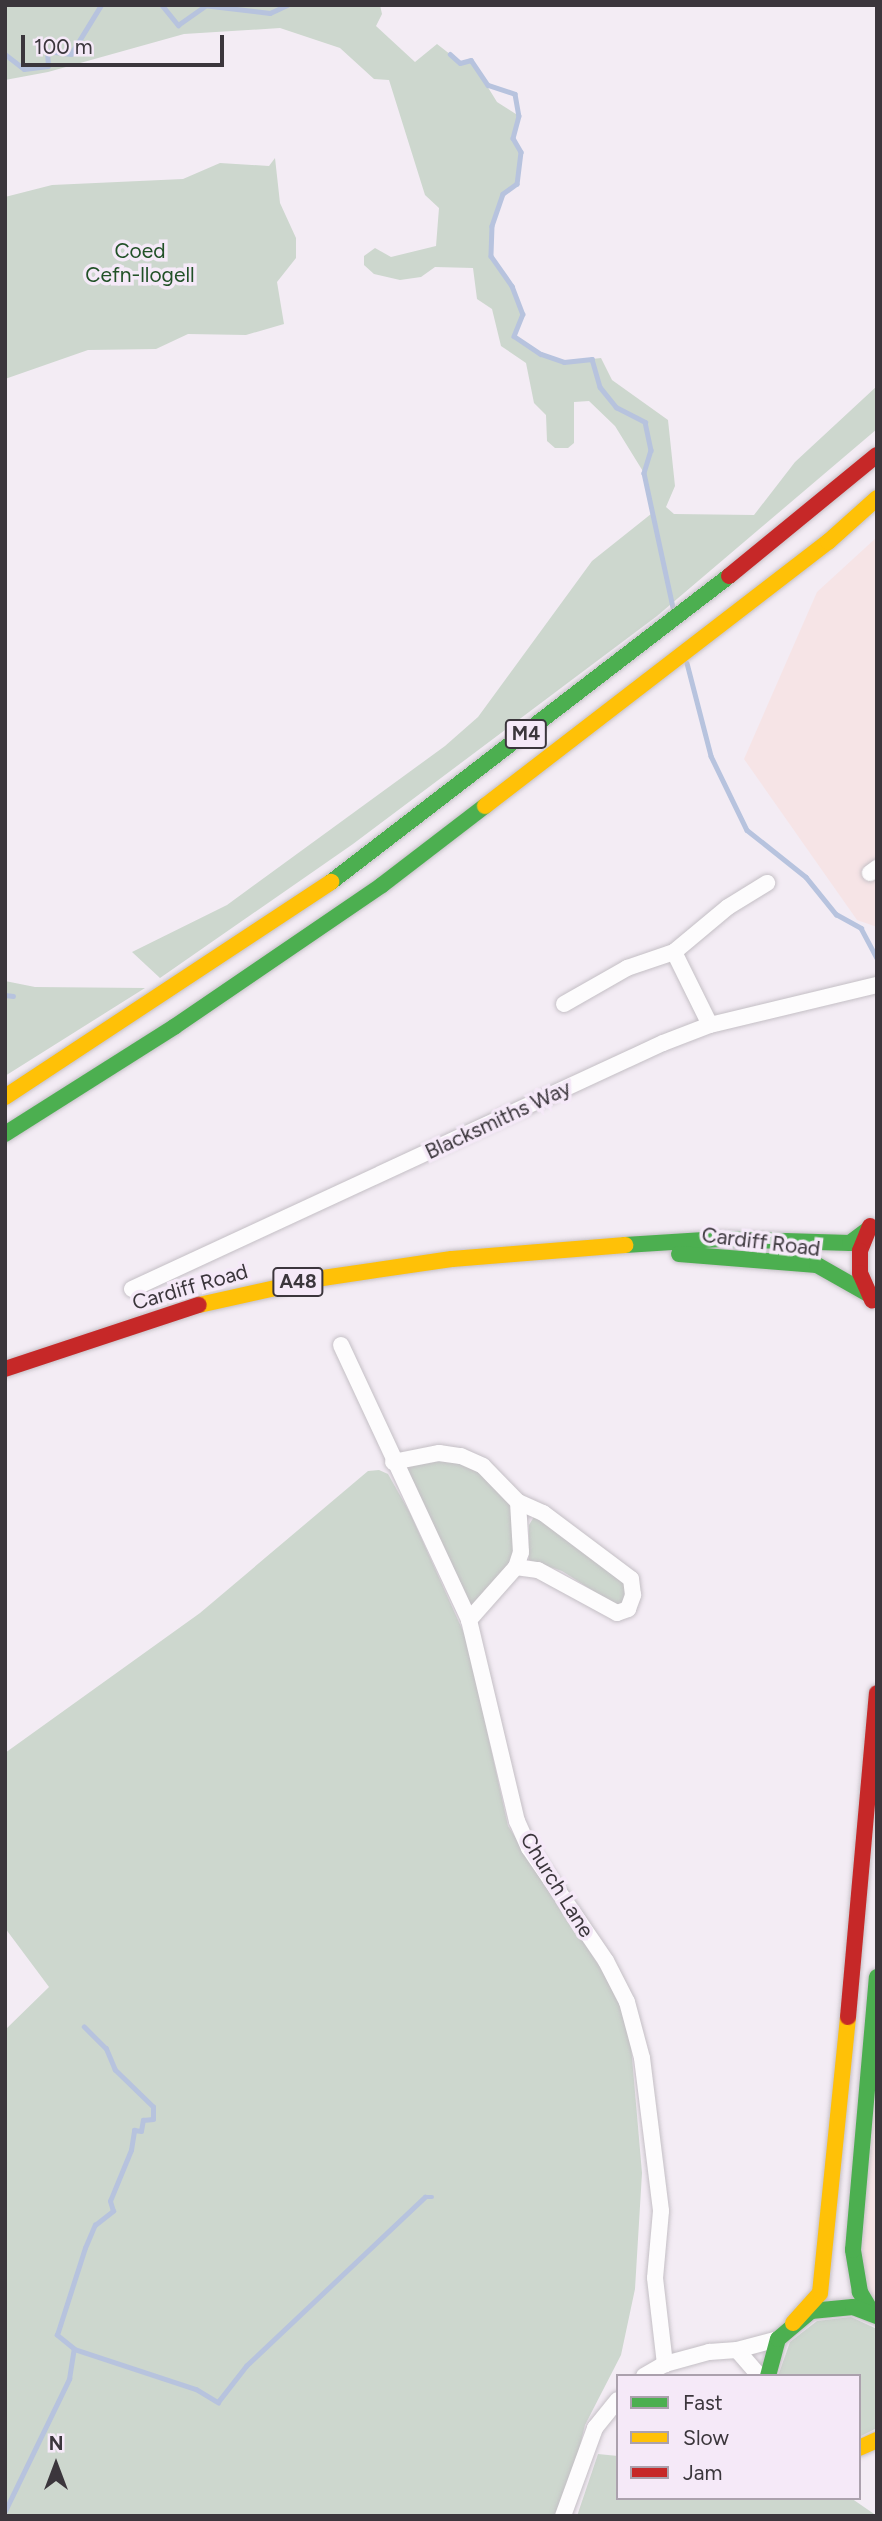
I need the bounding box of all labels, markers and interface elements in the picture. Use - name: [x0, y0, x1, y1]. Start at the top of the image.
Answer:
- scale bar: [24, 21, 228, 65]
- text: 100 m: [34, 34, 93, 59]
- park label: Coed Cefn-llogell: [85, 238, 195, 288]
- road number: M4: [503, 719, 549, 750]
- street label: Blacksmiths Way: [421, 1075, 575, 1165]
- street label: Cardiff Road: [700, 1222, 822, 1262]
- street label: Cardiff Road: [129, 1258, 251, 1316]
- road number: A48: [272, 1266, 324, 1298]
- street label: Church Lane: [515, 1828, 599, 1942]
- legend: [616, 2374, 861, 2500]
- text: Fast: [683, 2390, 723, 2415]
- text: Slow: [683, 2425, 729, 2450]
- north arrow: [21, 2430, 91, 2500]
- text: N: [49, 2432, 63, 2455]
- text: Jam: [683, 2460, 722, 2485]

